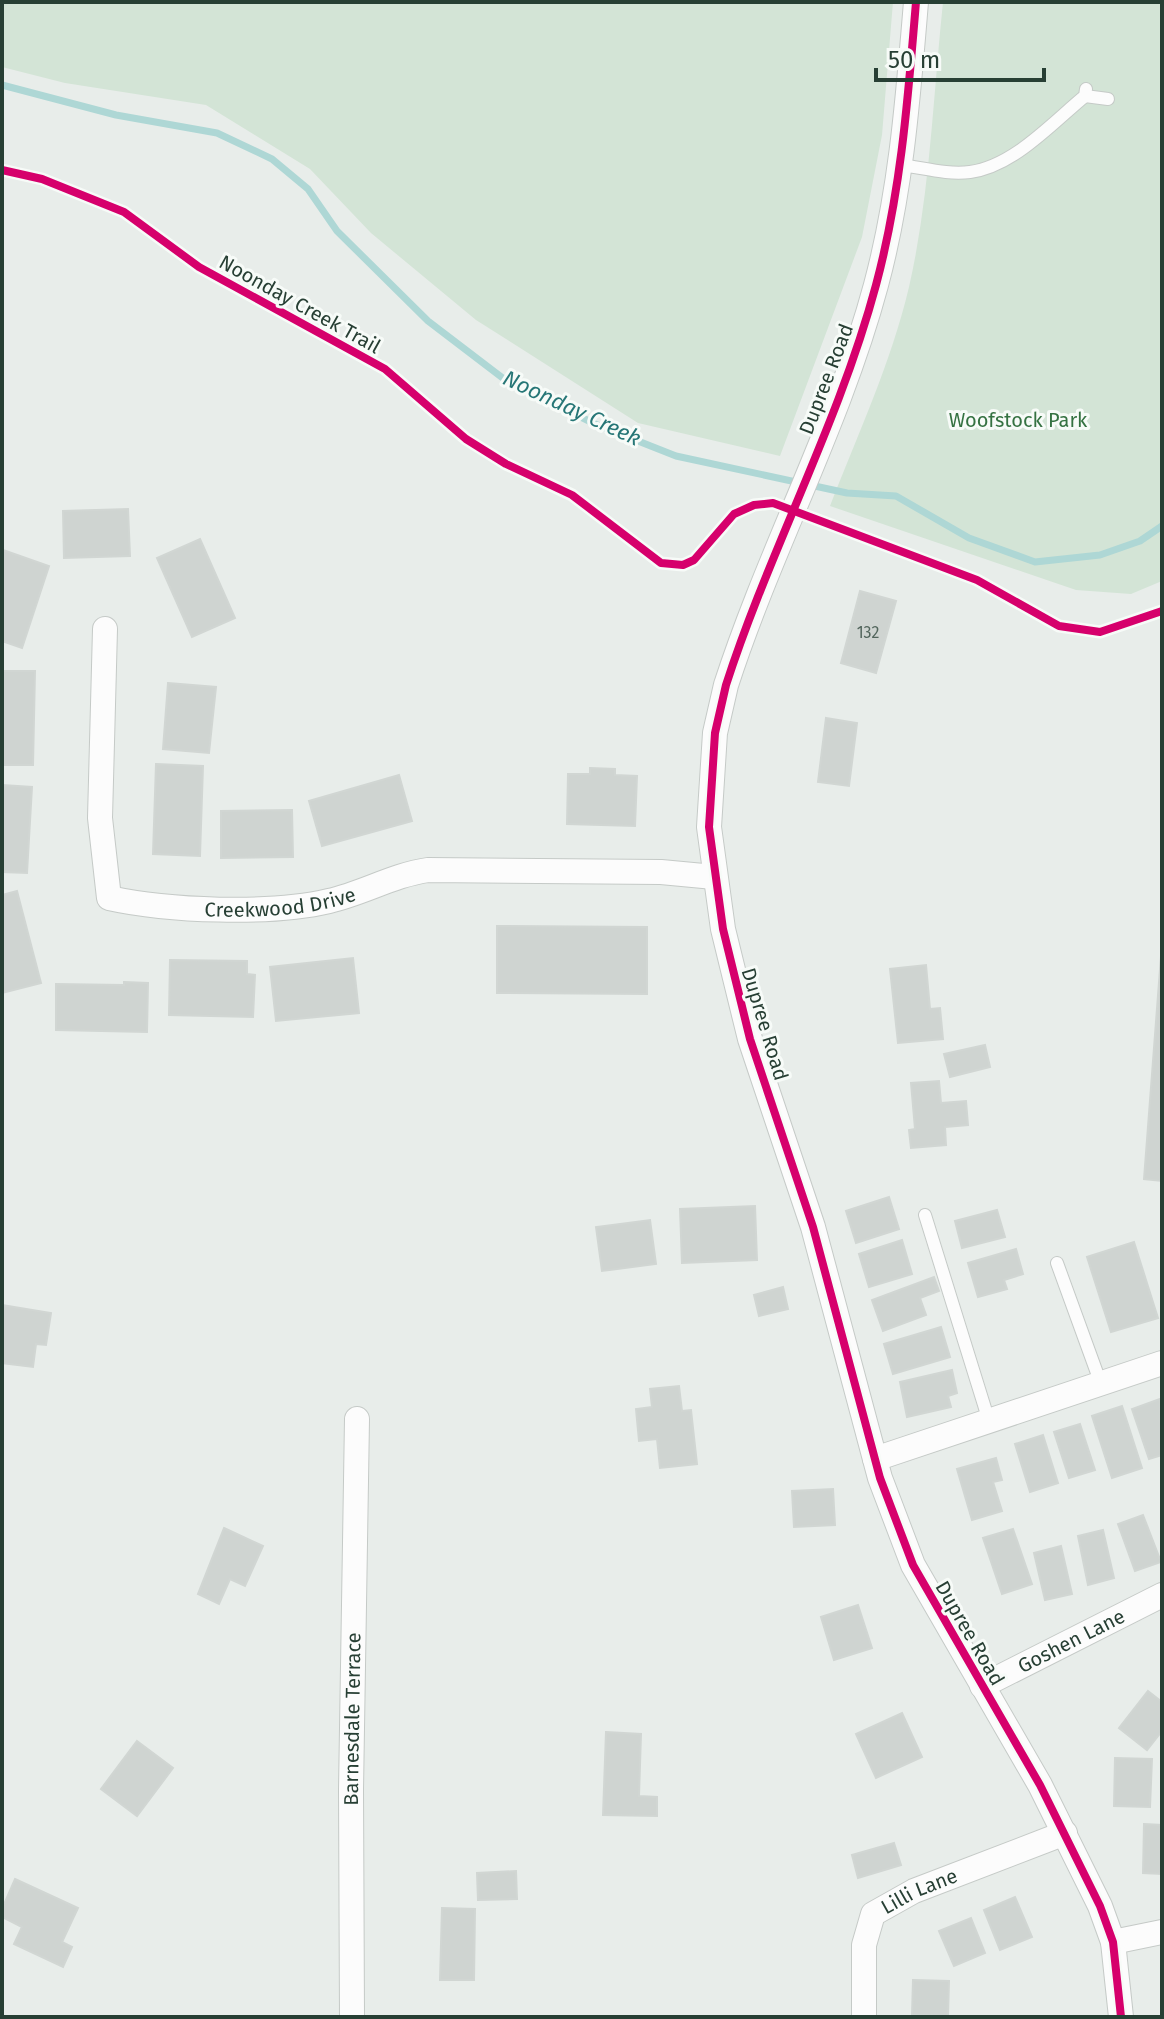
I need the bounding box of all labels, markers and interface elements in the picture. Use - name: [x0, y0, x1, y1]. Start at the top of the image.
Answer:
- scale bar: [876, 32, 1044, 82]
- text: 50 m: [888, 46, 940, 74]
- street label: Noonday Creek Trail: [215, 250, 385, 358]
- street label: Dupree Road: [794, 320, 858, 438]
- water label: Noonday Creek: [499, 364, 645, 452]
- park label: Woofstock Park: [949, 408, 1088, 432]
- house number: 132: [857, 623, 879, 642]
- street label: Creekwood Drive: [204, 882, 359, 922]
- street label: Dupree Road: [736, 965, 794, 1083]
- street label: Dupree Road: [930, 1576, 1010, 1690]
- street label: Goshen Lane: [1014, 1604, 1129, 1678]
- street label: Barnesdale Terrace: [339, 1632, 366, 1806]
- street label: Lilli Lane: [877, 1863, 961, 1919]

